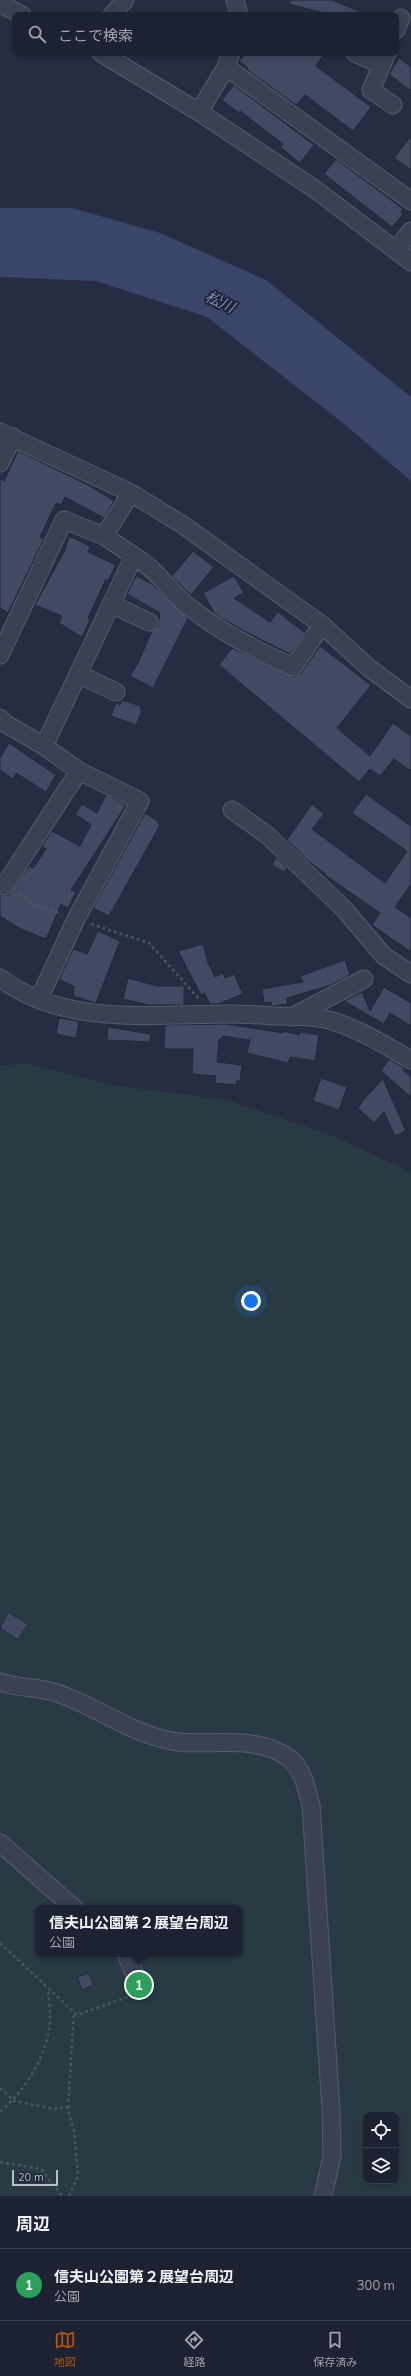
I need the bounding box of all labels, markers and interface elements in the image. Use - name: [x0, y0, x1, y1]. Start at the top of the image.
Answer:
- search box: [12, 12, 399, 56]
- icon: search: [26, 23, 48, 45]
- text: ここで検索: [58, 26, 133, 45]
- water label: 松川: [203, 286, 240, 318]
- your location: [241, 1291, 261, 1311]
- popup: [35, 1905, 243, 1957]
- text: 信夫山公園第２展望台周辺: [49, 1913, 229, 1932]
- text: 公園: [49, 1934, 75, 1950]
- pin: 1: [126, 1970, 152, 2000]
- map controls: [363, 2112, 399, 2184]
- button: locate: [363, 2112, 399, 2148]
- button: layers: [363, 2148, 399, 2184]
- scale bar: [12, 2168, 58, 2187]
- text: 20 m: [18, 2170, 44, 2184]
- text: 周辺: [16, 2213, 50, 2234]
- text: 信夫山公園第２展望台周辺: [54, 2267, 234, 2286]
- text: 1: [25, 2277, 33, 2293]
- text: 300 m: [357, 2277, 395, 2293]
- text: 公園: [54, 2288, 80, 2304]
- tab: 地図: [54, 2329, 76, 2369]
- tab: 経路: [183, 2329, 205, 2369]
- tab: 保存済み: [313, 2329, 357, 2369]

